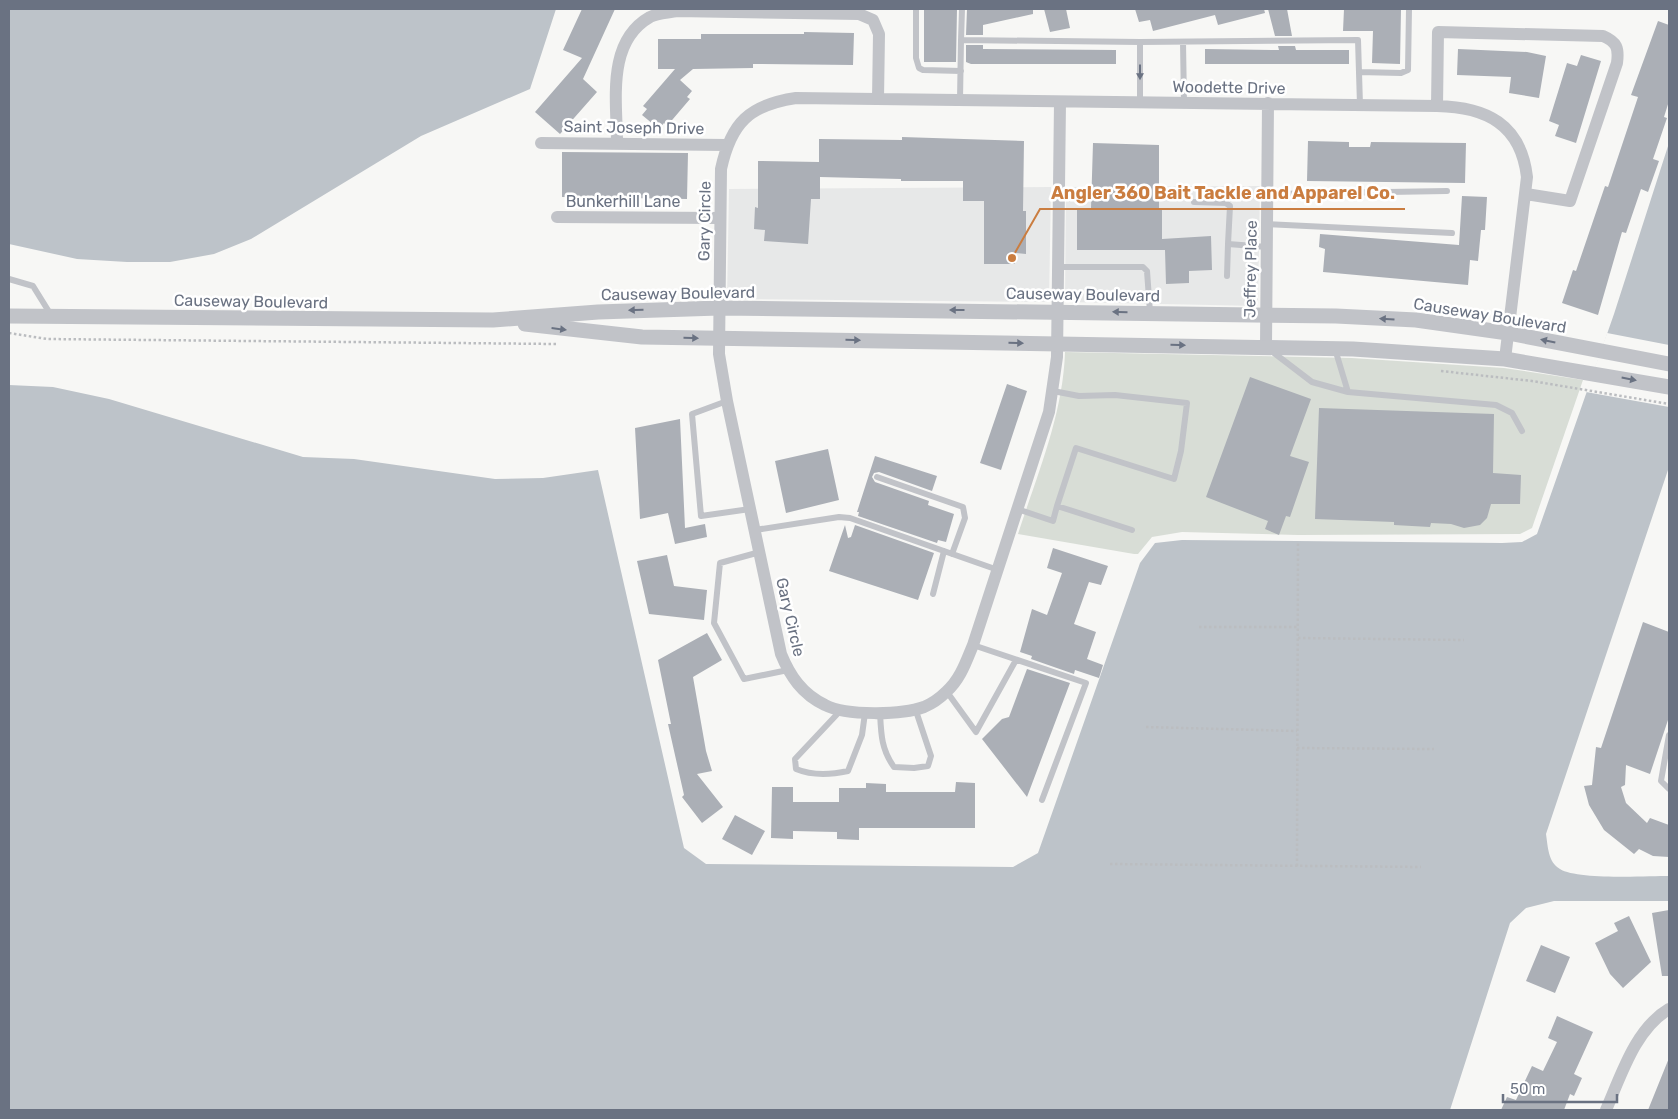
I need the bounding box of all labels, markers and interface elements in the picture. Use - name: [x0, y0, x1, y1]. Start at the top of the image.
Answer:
- one-way arrow: [1136, 65, 1144, 81]
- street label: Woodette Drive: [1172, 77, 1286, 98]
- street label: Saint Joseph Drive: [564, 117, 704, 138]
- callout: Angler 360 Bait Tackle and Apparel Co.: [1040, 176, 1405, 209]
- street label: Gary Circle: [694, 181, 715, 261]
- text: Angler 360 Bait Tackle and Apparel Co.: [1051, 182, 1395, 204]
- street label: Bunkerhill Lane: [566, 192, 680, 211]
- street label: Jeffrey Place: [1240, 220, 1261, 318]
- street label: Causeway Boulevard: [601, 283, 755, 304]
- street label: Causeway Boulevard: [1006, 284, 1160, 305]
- street label: Causeway Boulevard: [174, 291, 328, 312]
- street label: Causeway Boulevard: [1412, 294, 1568, 337]
- one-way arrow: [949, 306, 965, 314]
- one-way arrow: [627, 307, 643, 315]
- one-way arrow: [1111, 308, 1127, 316]
- one-way arrow: [1379, 314, 1395, 322]
- one-way arrow: [551, 325, 567, 333]
- one-way arrow: [683, 334, 699, 342]
- one-way arrow: [846, 337, 862, 345]
- one-way arrow: [1540, 337, 1555, 345]
- one-way arrow: [1008, 339, 1024, 347]
- one-way arrow: [1171, 341, 1187, 349]
- one-way arrow: [1621, 376, 1637, 384]
- street label: Gary Circle: [772, 576, 809, 658]
- scale bar: [1503, 1072, 1617, 1104]
- text: 50 m: [1510, 1080, 1545, 1098]

